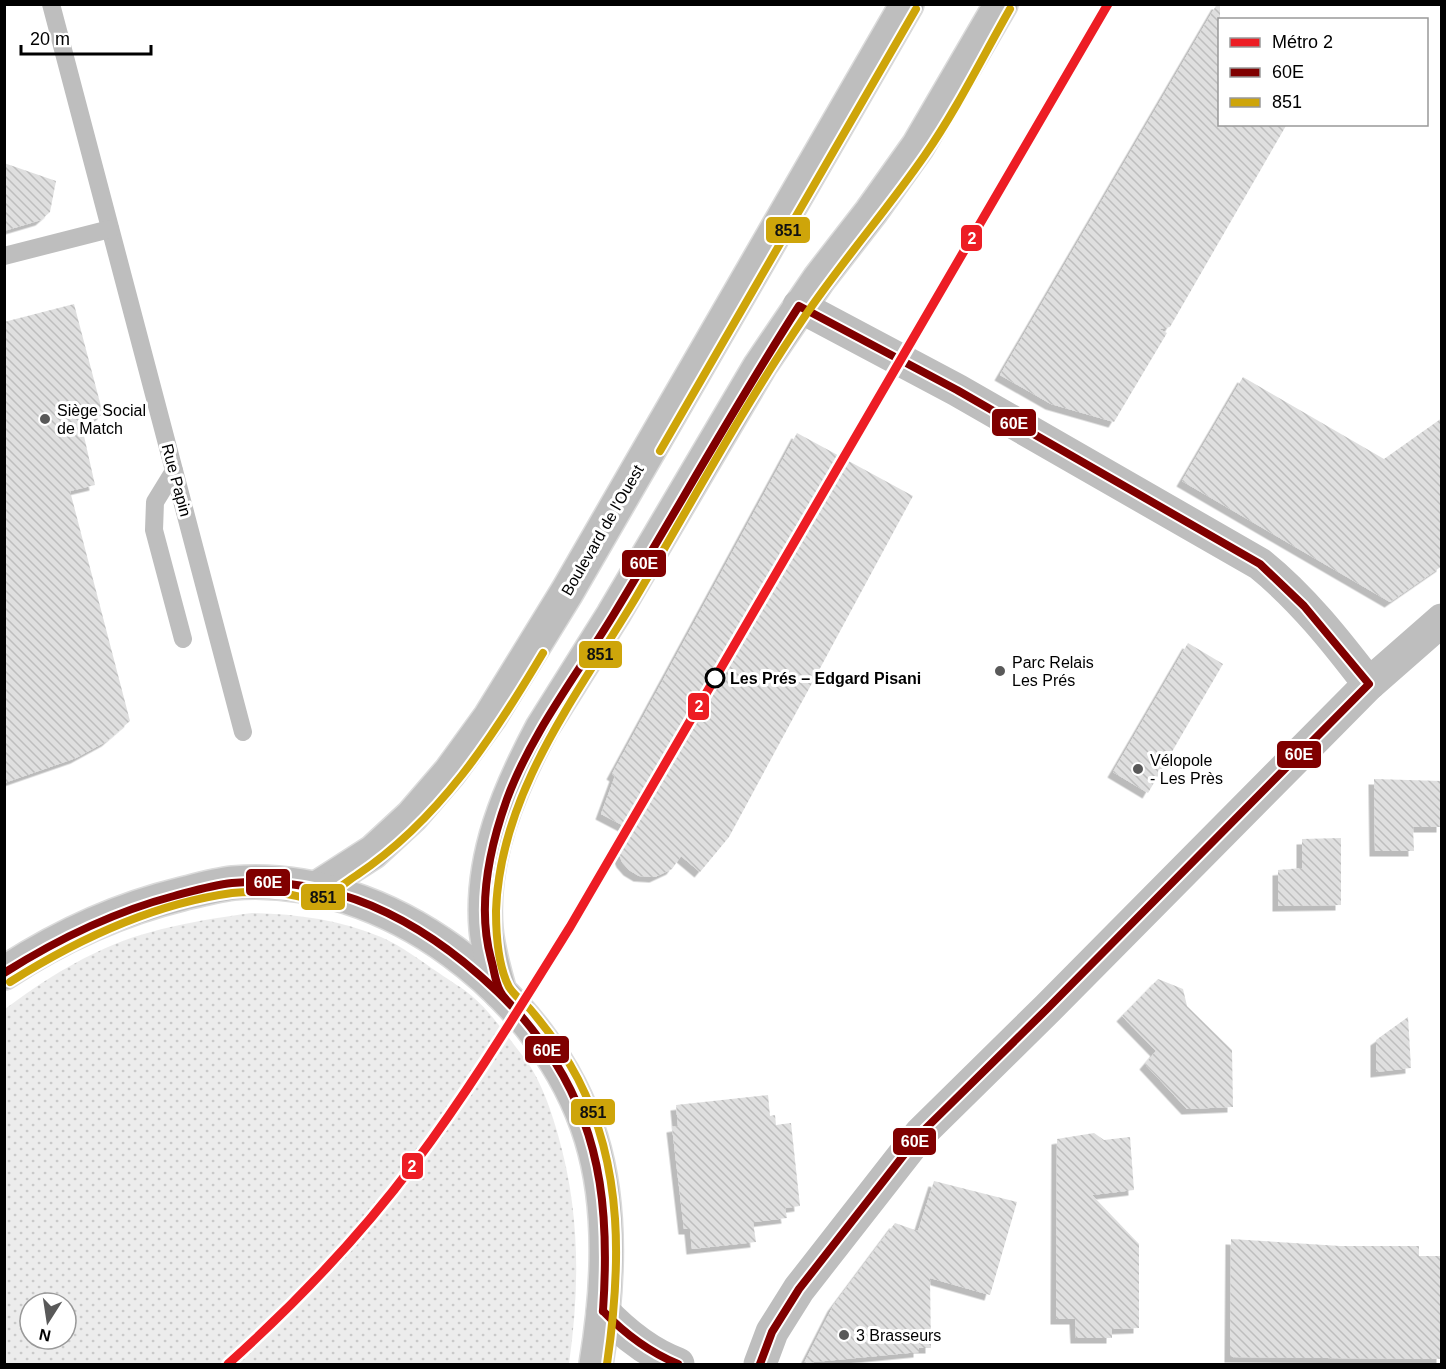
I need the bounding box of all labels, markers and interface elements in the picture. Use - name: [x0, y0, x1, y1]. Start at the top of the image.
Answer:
- scale bar: [21, 18, 152, 56]
- legend: [1218, 18, 1428, 126]
- text: 20 m: [30, 29, 70, 49]
- text: Métro 2: [1272, 32, 1333, 52]
- text: 60E: [1272, 62, 1304, 82]
- text: 851: [1272, 92, 1302, 112]
- line badge: 851: [765, 216, 811, 244]
- text: 851: [775, 222, 801, 239]
- line badge: 2: [960, 224, 983, 252]
- text: 2: [968, 230, 977, 247]
- place label: Siège Social de Match: [57, 402, 146, 437]
- line badge: 60E: [991, 408, 1037, 437]
- marker: Siège Social de Match: [38, 412, 52, 426]
- text: 60E: [1000, 415, 1029, 432]
- street label: Rue Papin: [159, 442, 194, 518]
- street label: Boulevard de l'Ouest: [558, 461, 647, 599]
- line badge: 60E: [621, 549, 667, 578]
- text: 60E: [630, 555, 659, 572]
- line badge: 851: [578, 640, 623, 669]
- text: 851: [587, 646, 613, 663]
- place label: Parc Relais Les Prés: [1012, 654, 1094, 689]
- marker: Parc Relais Les Prés: [993, 664, 1007, 678]
- marker: Les Prés – Edgard Pisani: [705, 668, 725, 688]
- place label: Les Prés – Edgard Pisani: [730, 670, 921, 687]
- line badge: 2: [687, 692, 710, 721]
- text: 2: [695, 698, 704, 715]
- line badge: 60E: [1276, 740, 1322, 769]
- text: 60E: [1285, 746, 1314, 763]
- place label: Vélopole - Les Près: [1150, 752, 1223, 787]
- marker: Vélopole - Les Près: [1131, 762, 1145, 776]
- line badge: 60E: [245, 868, 291, 897]
- text: 60E: [254, 874, 283, 891]
- line badge: 851: [300, 883, 346, 911]
- text: 851: [310, 889, 336, 906]
- line badge: 60E: [524, 1035, 570, 1064]
- text: 60E: [533, 1042, 562, 1059]
- line badge: 851: [570, 1098, 616, 1126]
- text: 851: [580, 1104, 606, 1121]
- line badge: 60E: [892, 1127, 937, 1156]
- text: 60E: [901, 1133, 930, 1150]
- line badge: 2: [401, 1152, 424, 1180]
- text: 2: [408, 1158, 417, 1175]
- north arrow: [18, 1291, 78, 1351]
- text: N: [38, 1326, 52, 1345]
- place label: 3 Brasseurs: [856, 1327, 941, 1344]
- marker: 3 Brasseurs: [837, 1328, 851, 1342]

